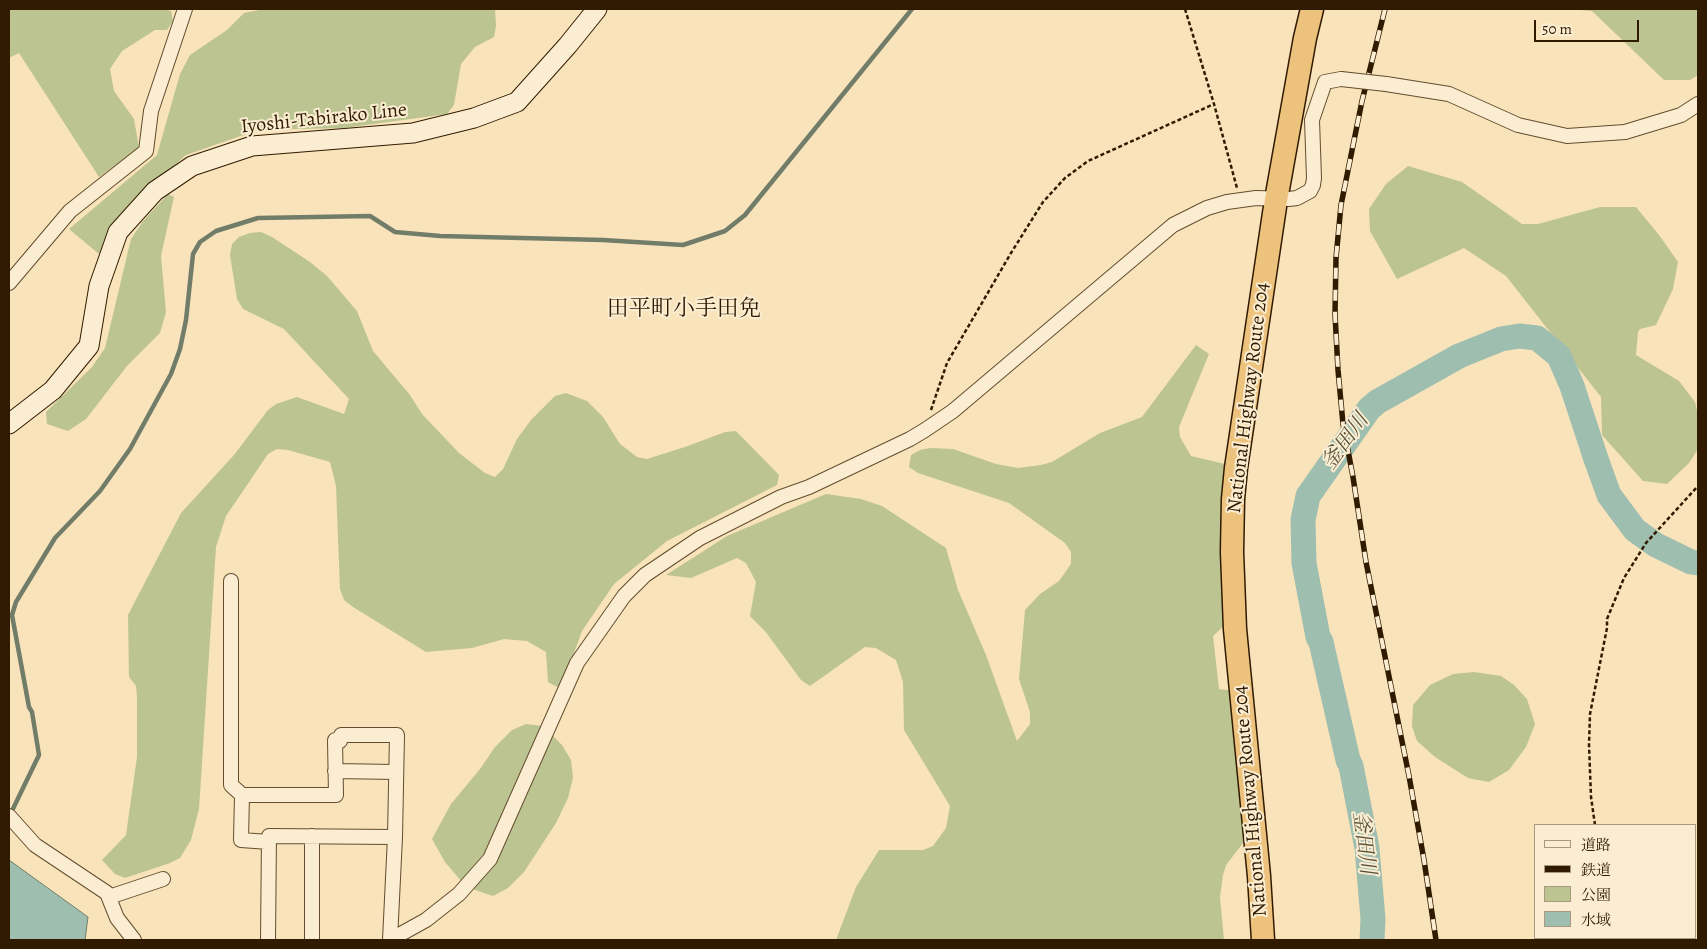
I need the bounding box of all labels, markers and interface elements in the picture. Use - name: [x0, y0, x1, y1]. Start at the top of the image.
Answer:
- scale bar: [1537, 10, 1642, 42]
- text: 50 m: [1542, 19, 1572, 39]
- street label: Iyoshi-Tabirako Line: [240, 98, 408, 140]
- street label: National Highway Route 204: [1223, 281, 1275, 515]
- district label: 田平町小手田免: [607, 297, 761, 323]
- water label: 釜田川: [1317, 409, 1375, 475]
- street label: National Highway Route 204: [1229, 684, 1273, 918]
- water label: 釜田川: [1347, 810, 1379, 876]
- legend: [1534, 824, 1697, 939]
- text: 道路: [1581, 835, 1611, 855]
- text: 鉄道: [1581, 860, 1611, 880]
- text: 公園: [1581, 885, 1611, 905]
- text: 水域: [1581, 910, 1611, 930]

